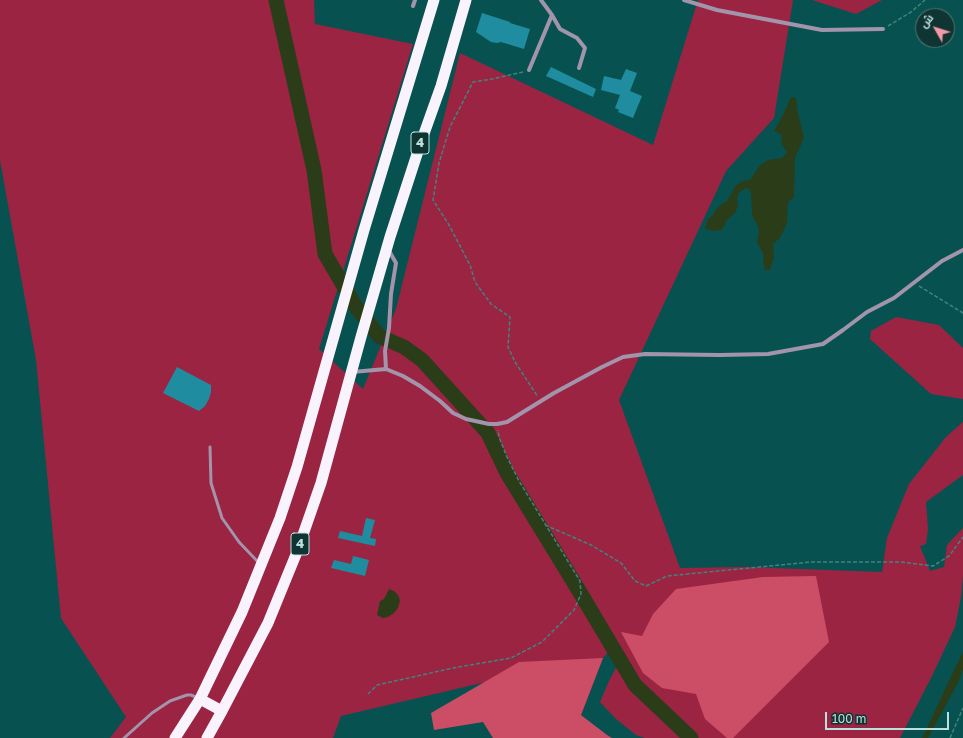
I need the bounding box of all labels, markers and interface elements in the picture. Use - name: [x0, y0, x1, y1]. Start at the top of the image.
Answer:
- north arrow: [915, 8, 955, 48]
- text: ش: [917, 11, 936, 30]
- road number: 4: [411, 132, 429, 154]
- road number: 4: [291, 533, 309, 555]
- scale bar: [827, 704, 951, 730]
- text: 100 m: [832, 711, 866, 726]

